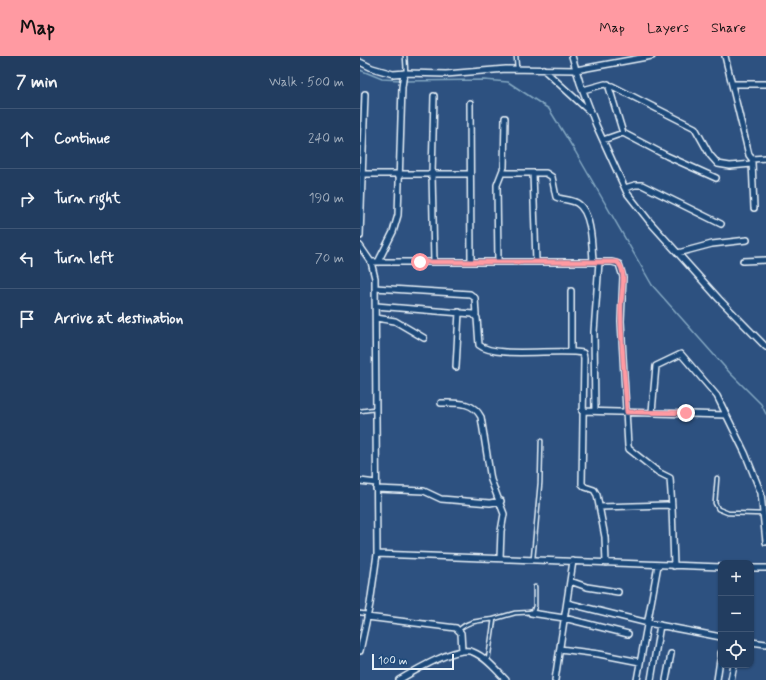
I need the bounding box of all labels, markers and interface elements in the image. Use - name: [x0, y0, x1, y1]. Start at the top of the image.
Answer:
- text: Map: [20, 16, 55, 41]
- text: Map: [599, 19, 625, 37]
- text: Layers: [647, 19, 689, 37]
- text: Share: [711, 19, 746, 37]
- text: 7 min: [16, 71, 58, 93]
- text: Walk · 500 m: [269, 74, 344, 91]
- icon: ahead: [16, 128, 38, 150]
- text: Continue: [54, 129, 110, 149]
- text: 240 m: [308, 130, 344, 147]
- icon: right: [16, 188, 38, 210]
- text: Turn right: [54, 189, 121, 209]
- text: 190 m: [309, 190, 344, 207]
- icon: left: [16, 248, 38, 270]
- text: Turn left: [54, 249, 114, 269]
- text: 70 m: [315, 250, 344, 267]
- route start: [411, 253, 429, 271]
- icon: arrive: [16, 308, 38, 330]
- text: Arrive at destination: [54, 309, 183, 329]
- route end: [677, 404, 695, 422]
- map controls: [718, 560, 754, 668]
- button: +: [718, 560, 754, 596]
- button: −: [718, 596, 754, 632]
- button: locate: [718, 632, 754, 668]
- scale bar: [372, 652, 454, 671]
- text: 100 m: [378, 654, 408, 668]

